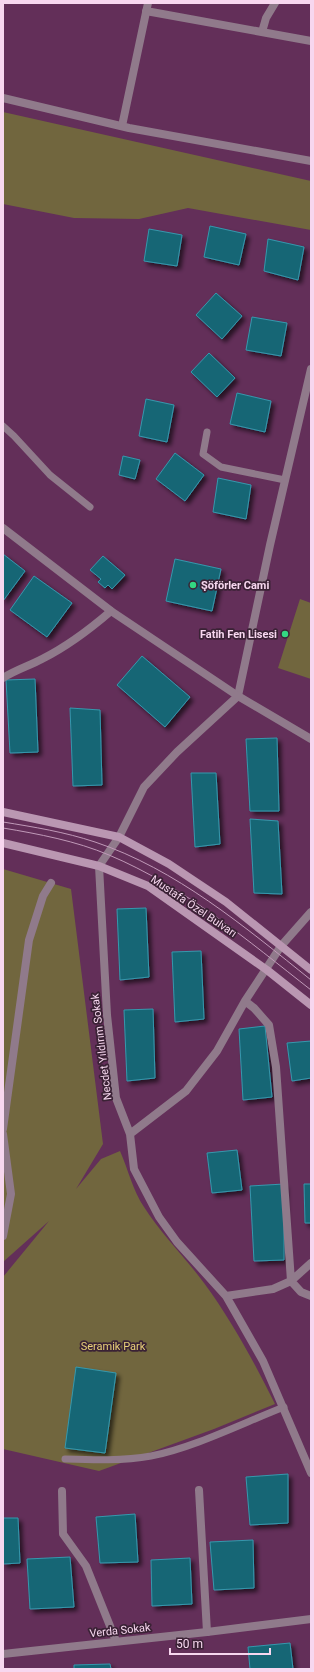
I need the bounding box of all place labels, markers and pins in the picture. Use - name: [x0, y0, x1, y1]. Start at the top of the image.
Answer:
- place label: Şöförler Cami: [201, 579, 269, 592]
- marker: Şöförler Cami: [188, 580, 198, 590]
- place label: Fatih Fen Lisesi: [200, 628, 277, 641]
- marker: Fatih Fen Lisesi: [280, 629, 290, 639]

